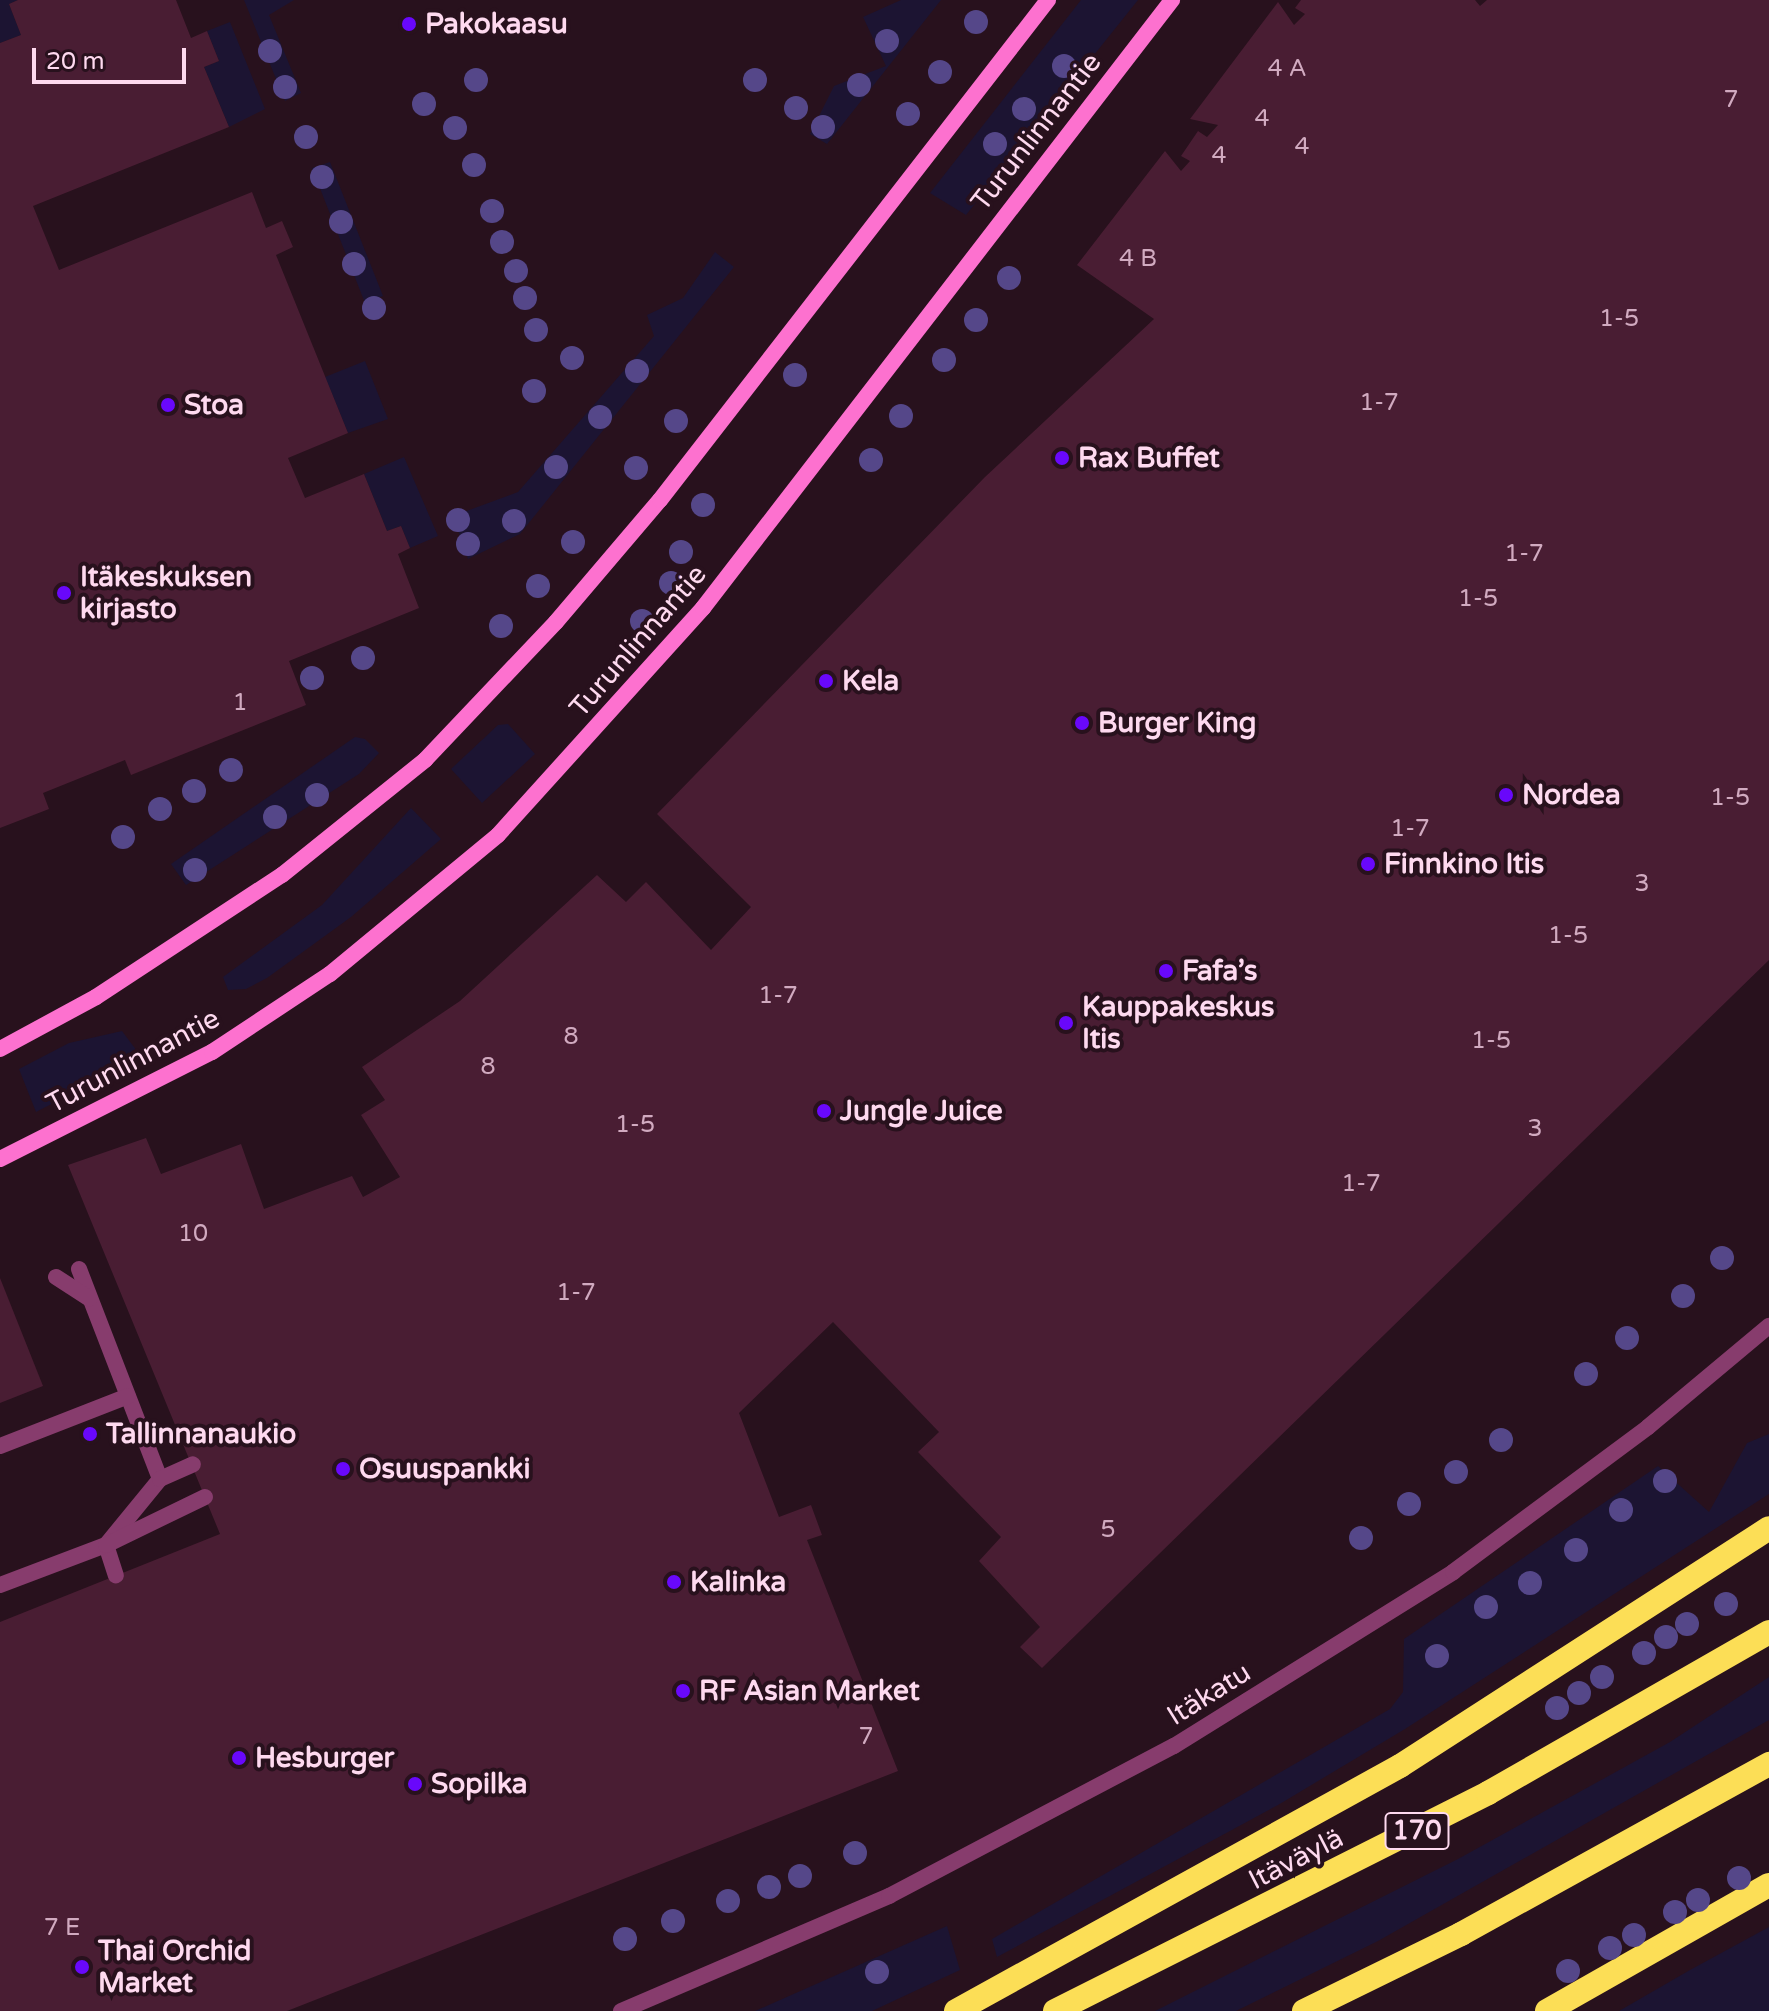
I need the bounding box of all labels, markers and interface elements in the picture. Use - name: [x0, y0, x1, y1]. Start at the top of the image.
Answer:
- place label: Pakokaasu: [425, 7, 568, 41]
- marker: Pakokaasu: [400, 15, 418, 33]
- scale bar: [36, 32, 190, 82]
- street label: Turunlinnantie: [964, 46, 1108, 218]
- text: 20 m: [46, 47, 104, 76]
- house number: 4 A: [1267, 55, 1307, 83]
- house number: 7: [1723, 86, 1739, 114]
- house number: 4: [1254, 105, 1270, 133]
- house number: 4: [1294, 133, 1310, 161]
- house number: 4: [1211, 142, 1227, 170]
- house number: 4 B: [1119, 245, 1157, 273]
- house number: 1-5: [1599, 305, 1639, 333]
- place label: Stoa: [184, 388, 244, 422]
- house number: 1-7: [1359, 389, 1399, 417]
- marker: Stoa: [159, 396, 177, 414]
- place label: Rax Buffet: [1078, 441, 1220, 475]
- marker: Rax Buffet: [1053, 449, 1071, 467]
- house number: 1-7: [1504, 540, 1544, 568]
- street label: Turunlinnantie: [563, 558, 713, 724]
- place label: Itäkeskuksen kirjasto: [80, 560, 252, 626]
- marker: Itäkeskuksen kirjasto: [55, 584, 73, 602]
- house number: 1-5: [1458, 585, 1498, 613]
- place label: Kela: [842, 664, 899, 698]
- marker: Kela: [817, 672, 835, 690]
- house number: 1: [232, 689, 248, 717]
- place label: Burger King: [1098, 706, 1257, 740]
- marker: Burger King: [1073, 714, 1091, 732]
- place label: Nordea: [1522, 778, 1621, 812]
- house number: 1-5: [1710, 784, 1750, 812]
- marker: Nordea: [1497, 786, 1515, 804]
- house number: 1-7: [1390, 815, 1430, 843]
- place label: Finnkino Itis: [1384, 847, 1544, 881]
- marker: Finnkino Itis: [1359, 855, 1377, 873]
- house number: 3: [1634, 870, 1650, 898]
- house number: 1-5: [1548, 922, 1588, 950]
- place label: Fafa’s: [1182, 954, 1258, 988]
- marker: Fafa’s: [1157, 962, 1175, 980]
- house number: 1-7: [758, 982, 798, 1010]
- place label: Kauppakeskus Itis: [1082, 990, 1275, 1056]
- street label: Turunlinnantie: [41, 1001, 225, 1121]
- marker: Kauppakeskus Itis: [1057, 1014, 1075, 1032]
- house number: 8: [563, 1023, 579, 1051]
- house number: 1-5: [1471, 1027, 1511, 1055]
- house number: 8: [480, 1053, 496, 1081]
- place label: Jungle Juice: [840, 1094, 1003, 1128]
- marker: Jungle Juice: [815, 1102, 833, 1120]
- house number: 1-5: [615, 1111, 655, 1139]
- house number: 3: [1527, 1115, 1543, 1143]
- house number: 1-7: [1341, 1170, 1381, 1198]
- house number: 10: [178, 1220, 208, 1248]
- house number: 1-7: [556, 1279, 596, 1307]
- place label: Tallinnanaukio: [106, 1417, 296, 1451]
- marker: Tallinnanaukio: [81, 1425, 99, 1443]
- place label: Osuuspankki: [359, 1452, 530, 1486]
- marker: Osuuspankki: [334, 1460, 352, 1478]
- house number: 5: [1100, 1516, 1116, 1544]
- place label: Kalinka: [690, 1565, 786, 1599]
- marker: Kalinka: [665, 1573, 683, 1591]
- street label: Itäkatu: [1161, 1655, 1257, 1733]
- place label: RF Asian Market: [699, 1674, 920, 1708]
- marker: RF Asian Market: [674, 1682, 692, 1700]
- house number: 7: [858, 1723, 874, 1751]
- place label: Hesburger: [255, 1741, 394, 1775]
- marker: Hesburger: [230, 1749, 248, 1767]
- place label: Sopilka: [431, 1767, 528, 1801]
- marker: Sopilka: [406, 1775, 424, 1793]
- road number: 170: [1383, 1809, 1451, 1853]
- street label: Itäväylä: [1243, 1821, 1349, 1897]
- house number: 7 E: [44, 1914, 80, 1942]
- place label: Thai Orchid Market: [98, 1934, 251, 2000]
- marker: Thai Orchid Market: [73, 1958, 91, 1976]

